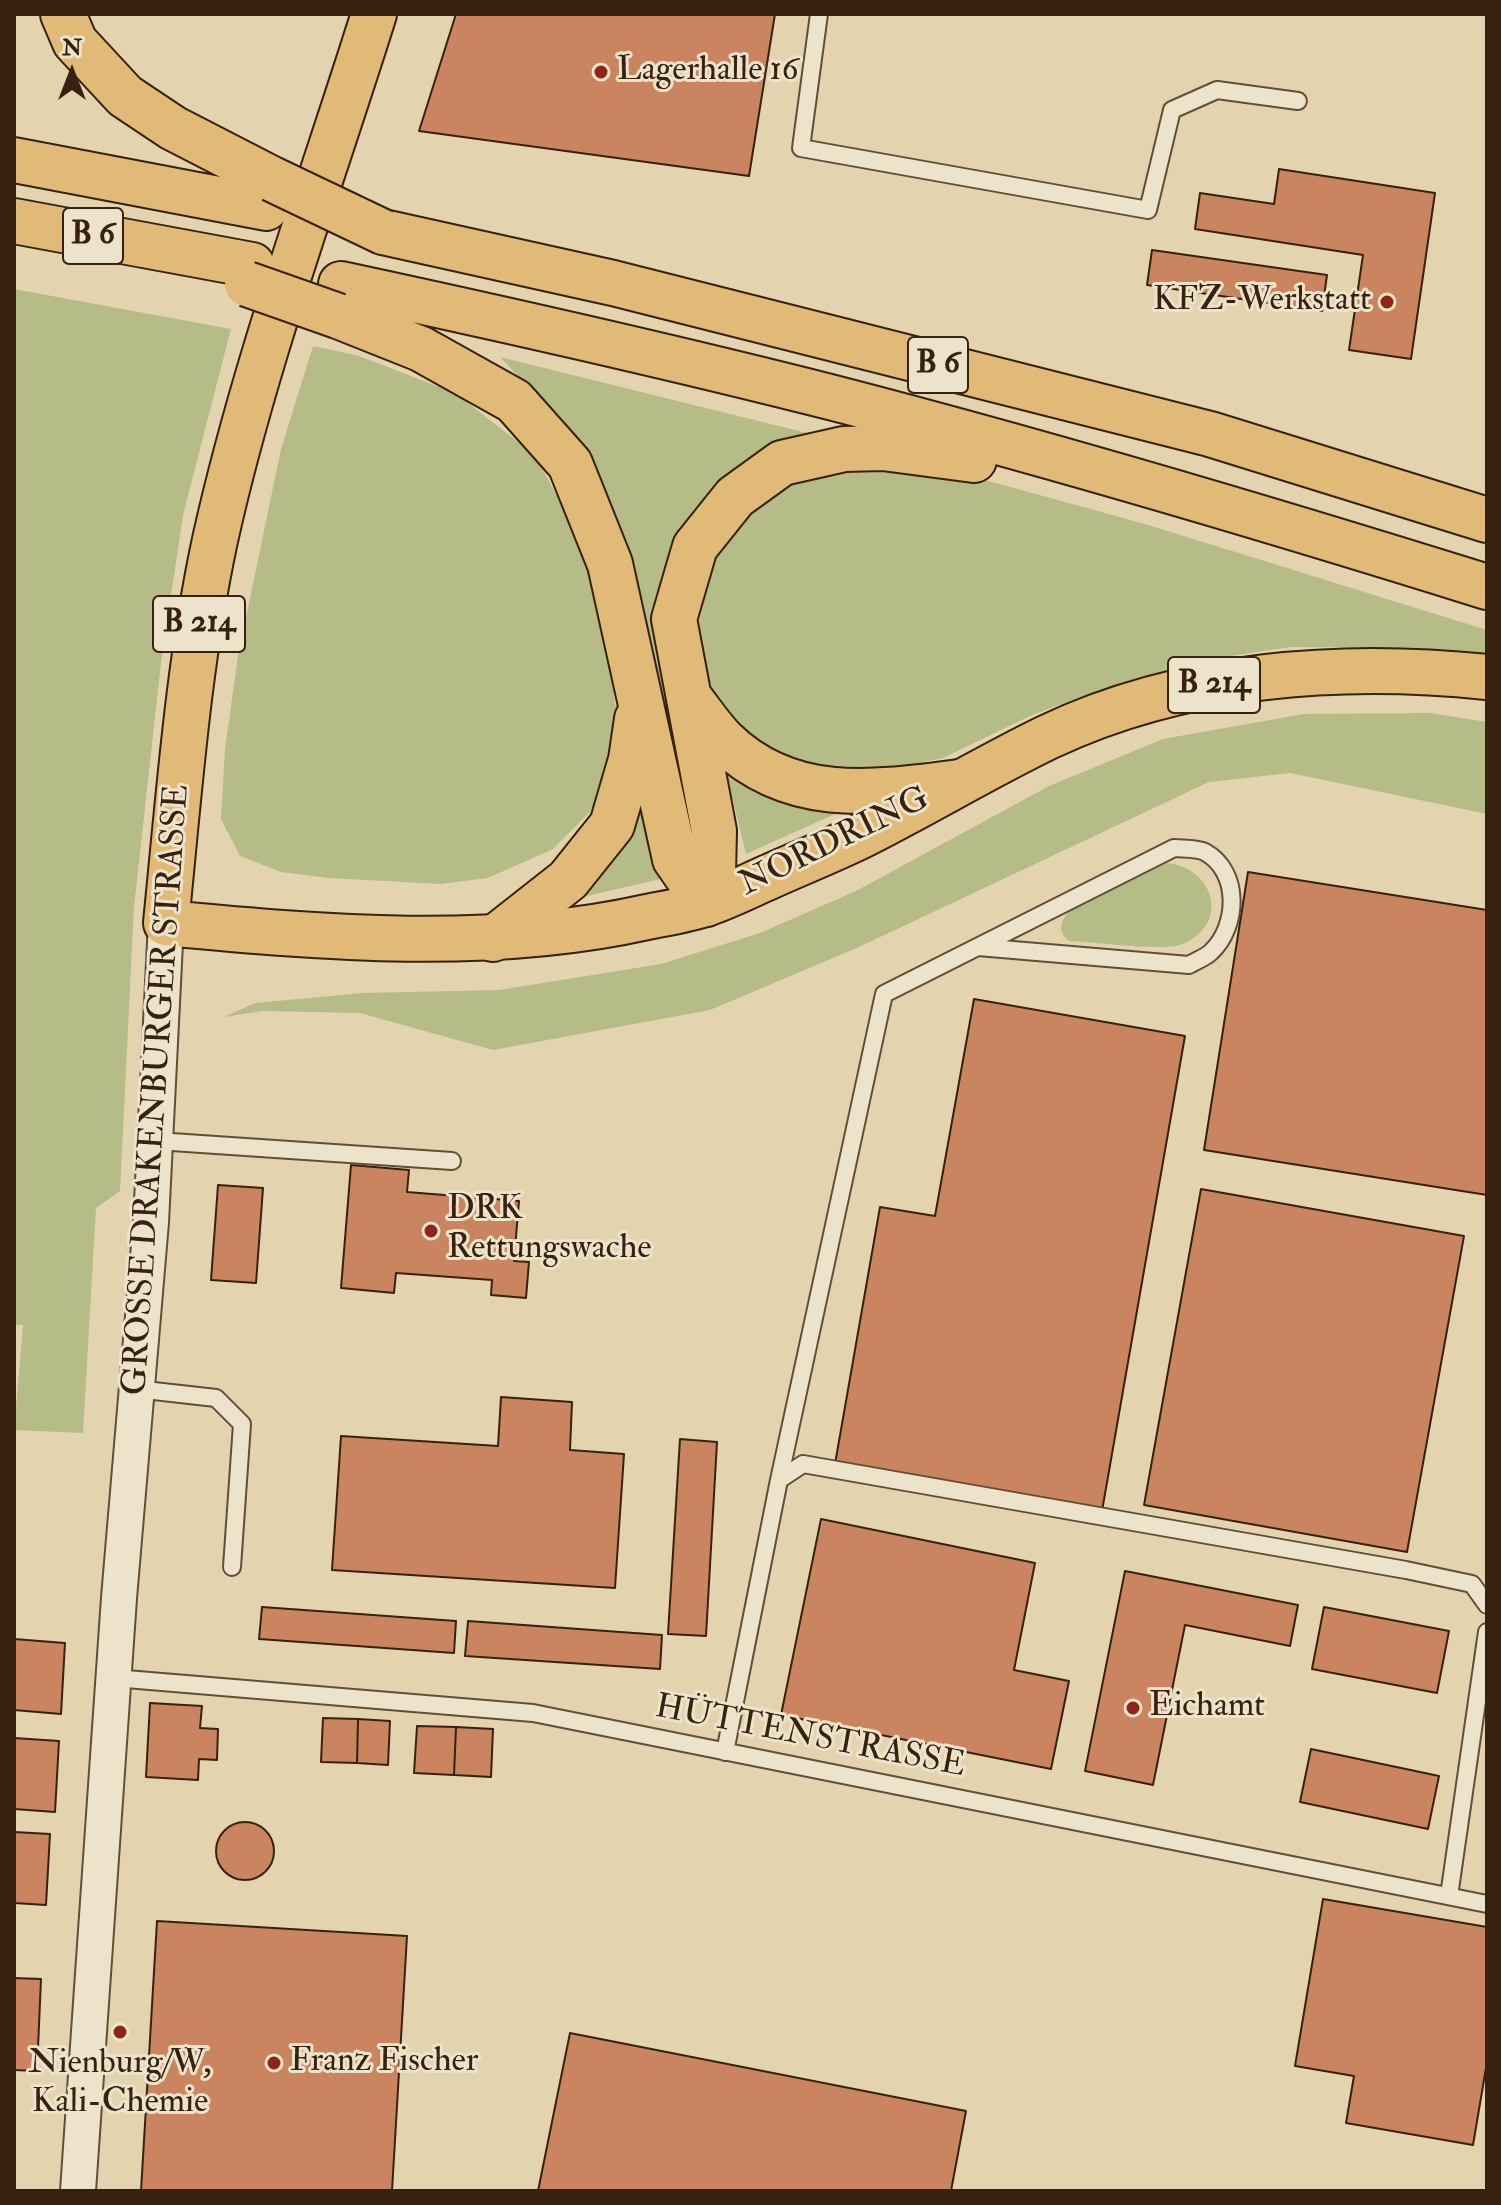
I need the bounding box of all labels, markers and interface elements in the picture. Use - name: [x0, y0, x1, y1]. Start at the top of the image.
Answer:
- north arrow: [32, 32, 112, 112]
- text: N: [62, 34, 82, 62]
- place label: Lagerhalle 16: [617, 52, 799, 92]
- marker: Lagerhalle 16: [592, 63, 610, 81]
- road number: B 6: [63, 208, 123, 264]
- place label: KFZ-Werkstatt: [1153, 282, 1371, 322]
- marker: KFZ-Werkstatt: [1378, 293, 1396, 311]
- road number: B 6: [908, 337, 968, 393]
- road number: B 214: [153, 596, 245, 652]
- road number: B 214: [1168, 657, 1260, 713]
- street label: NORDRING: [734, 780, 936, 906]
- street label: GROSSE DRAKENBURGER STRASSE: [116, 783, 200, 1397]
- place label: DRK Rettungswache: [447, 1191, 651, 1270]
- marker: DRK Rettungswache: [422, 1222, 440, 1240]
- street label: HÜTTENSTRASSE: [652, 1688, 968, 1788]
- place label: Eichamt: [1149, 1688, 1265, 1728]
- marker: Eichamt: [1124, 1699, 1142, 1717]
- marker: Nienburg/W, Kali-Chemie: [111, 2023, 129, 2041]
- place label: Franz Fischer: [290, 2043, 478, 2083]
- place label: Nienburg/W, Kali-Chemie: [28, 2045, 212, 2124]
- marker: Franz Fischer: [265, 2054, 283, 2072]

